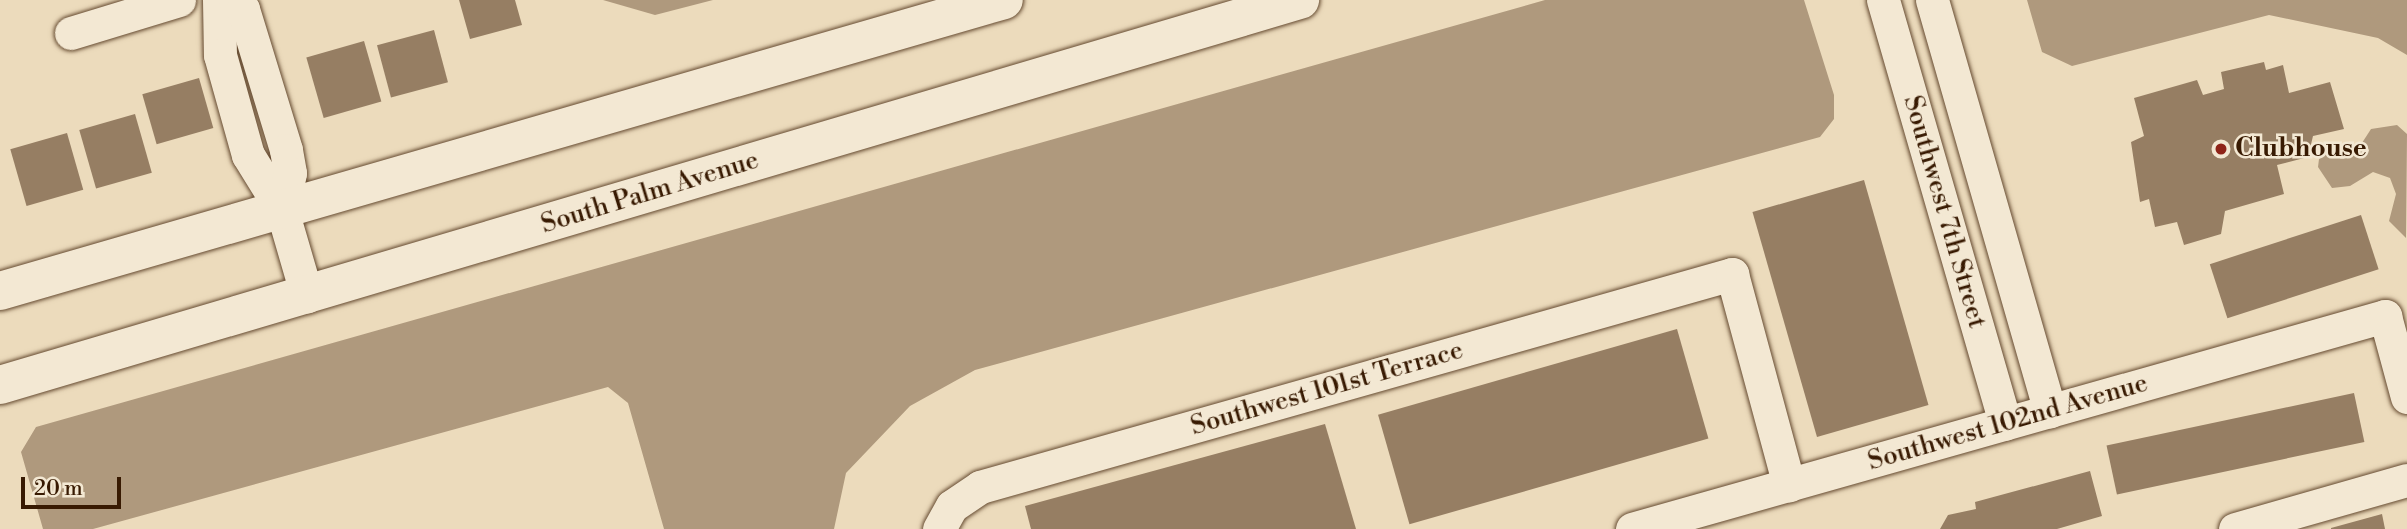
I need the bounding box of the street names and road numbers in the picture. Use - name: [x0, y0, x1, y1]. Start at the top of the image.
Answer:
- street label: Southwest 7th Street: [1896, 92, 1992, 332]
- street label: South Palm Avenue: [537, 145, 763, 241]
- street label: Southwest 101st Terrace: [1187, 335, 1467, 443]
- street label: Southwest 102nd Avenue: [1865, 368, 2151, 478]

